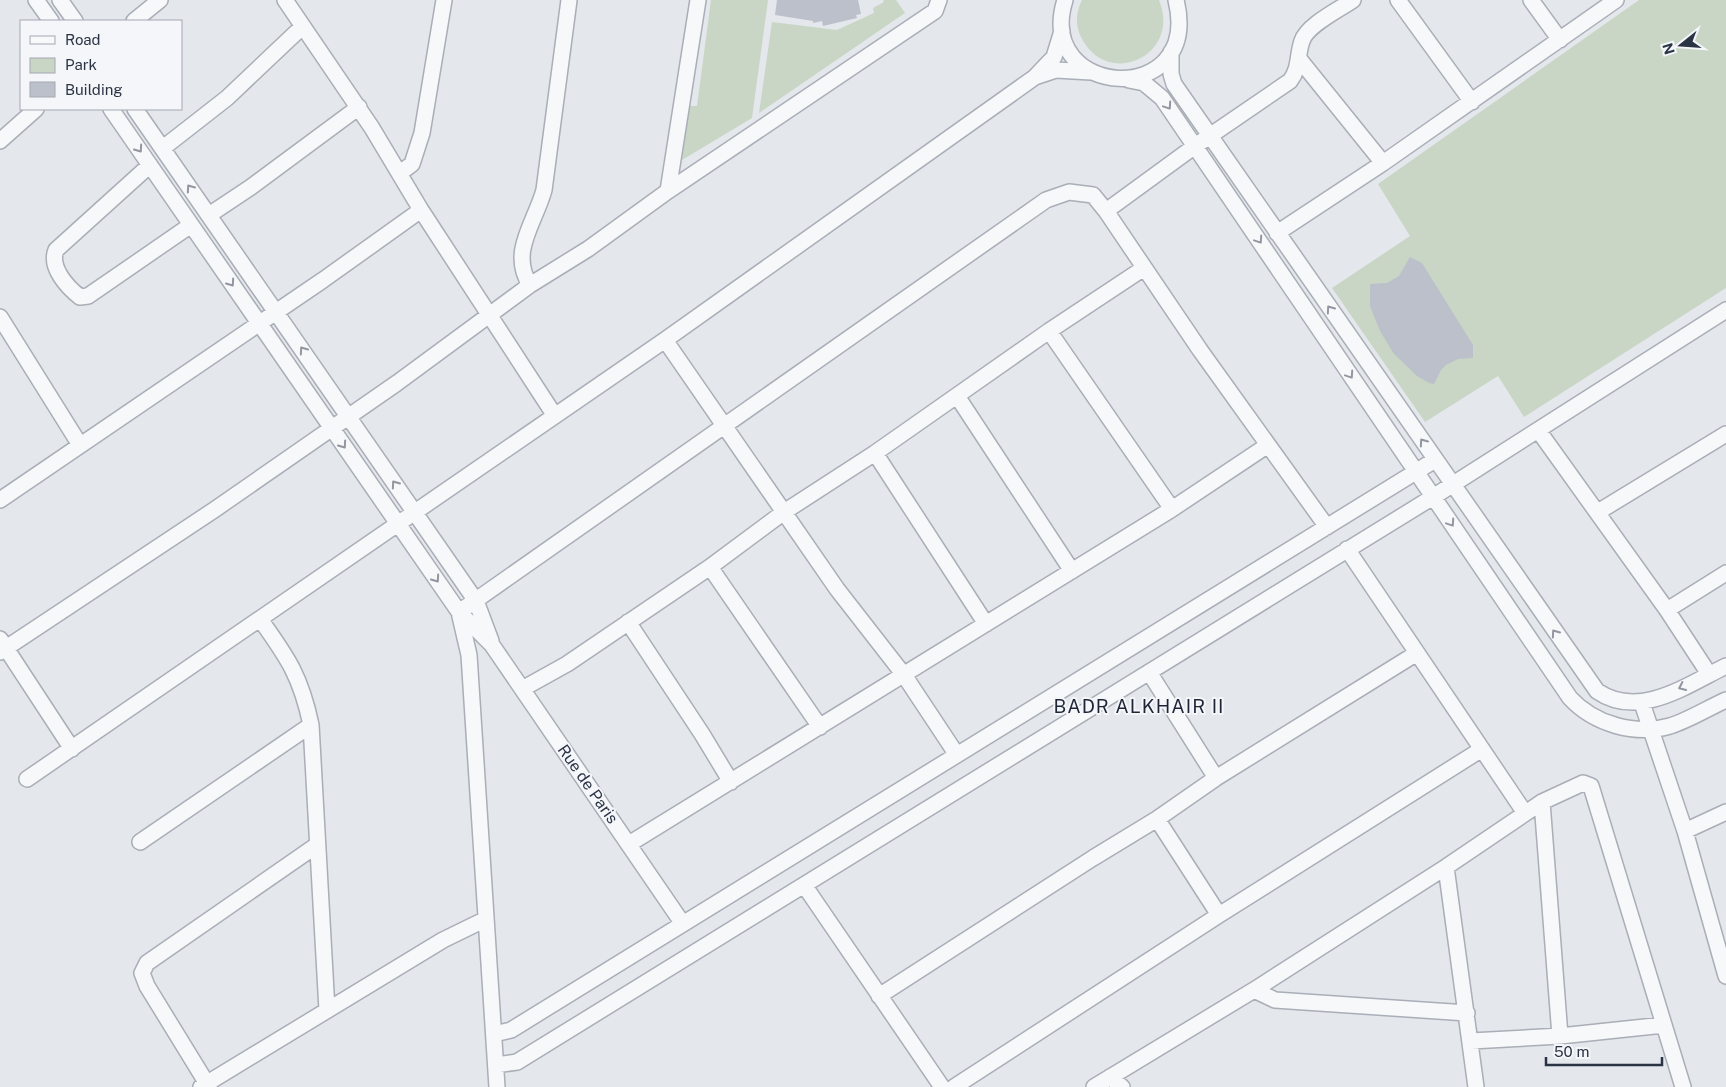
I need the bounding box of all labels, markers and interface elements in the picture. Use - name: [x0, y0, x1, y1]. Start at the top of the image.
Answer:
- legend: [20, 20, 182, 110]
- north arrow: [1656, 20, 1706, 70]
- text: Road: [65, 31, 101, 48]
- text: N: [1659, 41, 1678, 56]
- text: Park: [65, 56, 97, 73]
- text: Building: [65, 81, 123, 98]
- one-way arrow: [1162, 100, 1171, 109]
- one-way arrow: [133, 143, 142, 153]
- one-way arrow: [187, 184, 196, 194]
- one-way arrow: [1253, 234, 1262, 244]
- one-way arrow: [225, 277, 234, 286]
- one-way arrow: [1327, 305, 1336, 315]
- one-way arrow: [300, 347, 309, 356]
- one-way arrow: [1344, 369, 1353, 378]
- one-way arrow: [1420, 438, 1429, 448]
- one-way arrow: [337, 439, 346, 449]
- one-way arrow: [392, 480, 401, 490]
- one-way arrow: [1445, 518, 1455, 527]
- one-way arrow: [430, 573, 439, 582]
- one-way arrow: [1552, 630, 1561, 639]
- one-way arrow: [1678, 681, 1687, 691]
- district label: BADR ALKHAIR II: [1054, 695, 1224, 717]
- street label: Rue de Paris: [554, 741, 622, 827]
- scale bar: [1546, 1034, 1662, 1066]
- text: 50 m: [1554, 1043, 1589, 1060]

